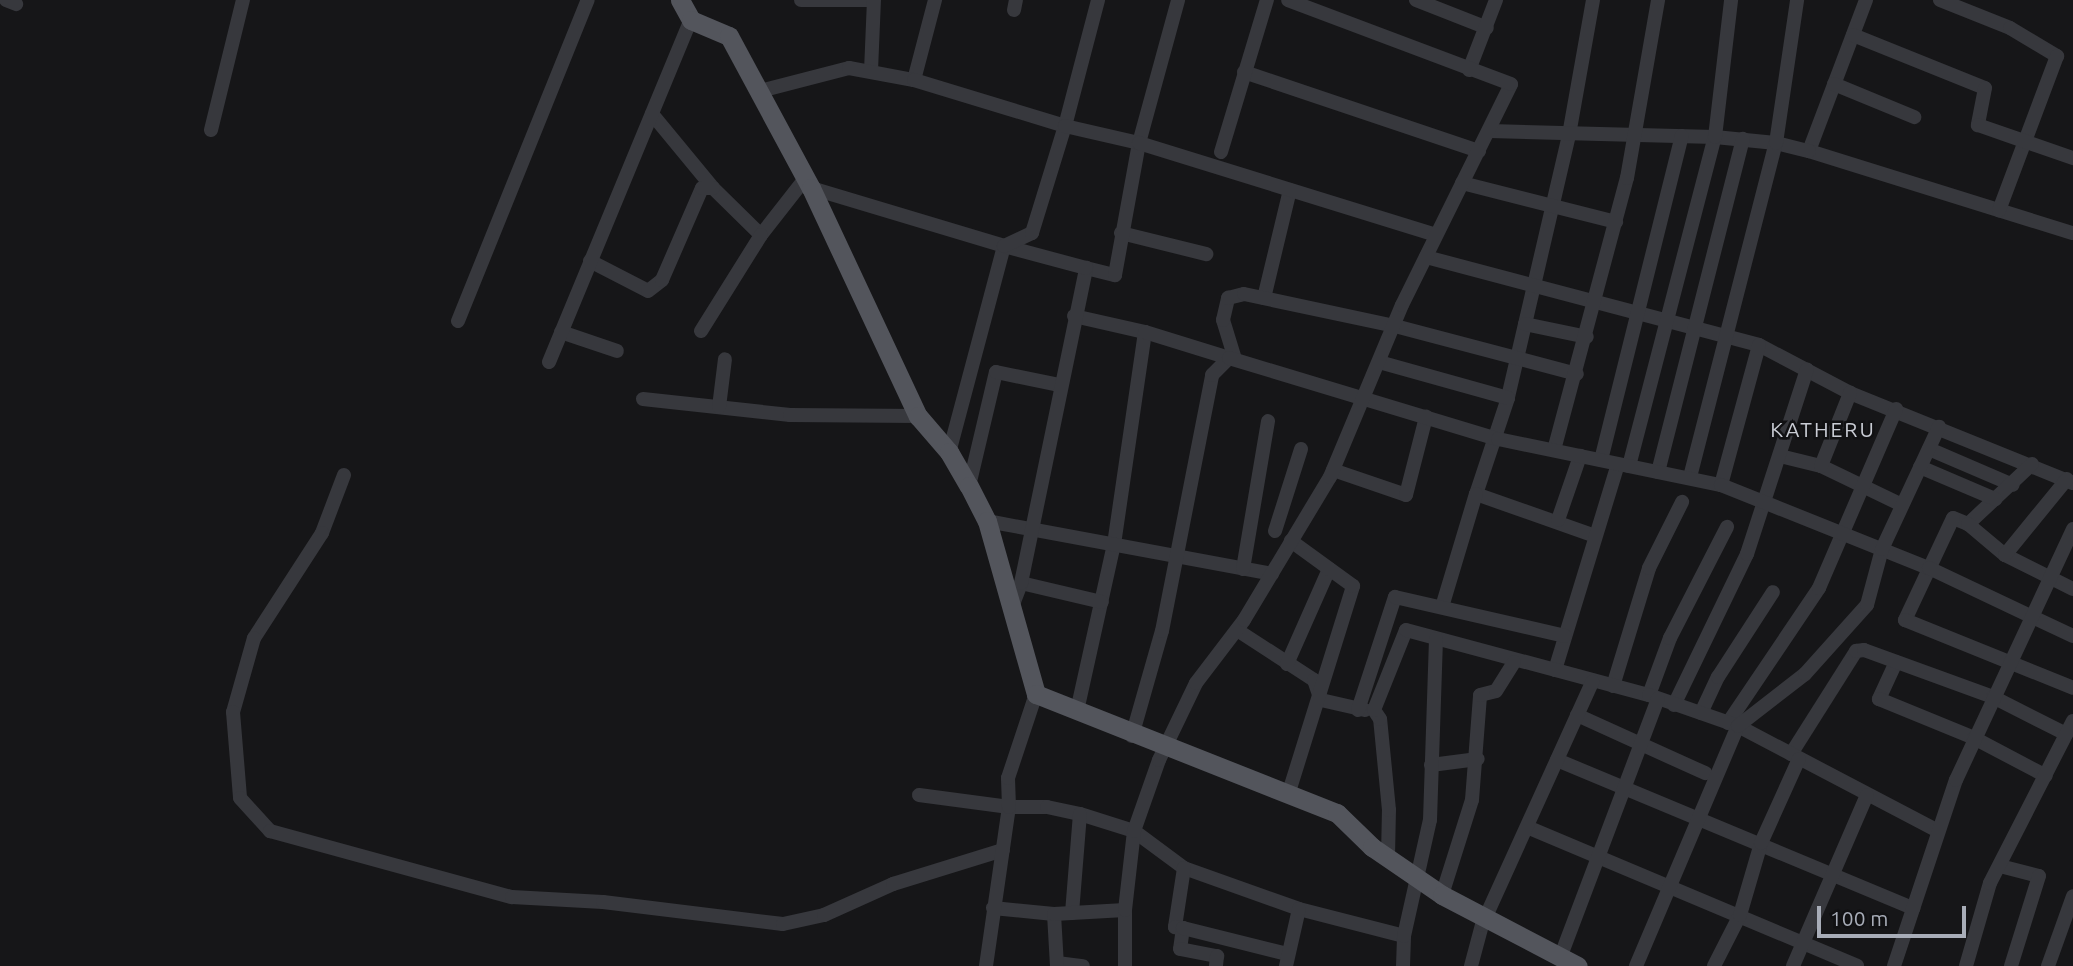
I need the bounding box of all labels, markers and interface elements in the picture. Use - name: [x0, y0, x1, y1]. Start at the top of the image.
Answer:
- district label: KATHERU: [1771, 416, 1875, 442]
- scale bar: [1821, 892, 1970, 936]
- text: 100 m: [1830, 906, 1888, 930]

